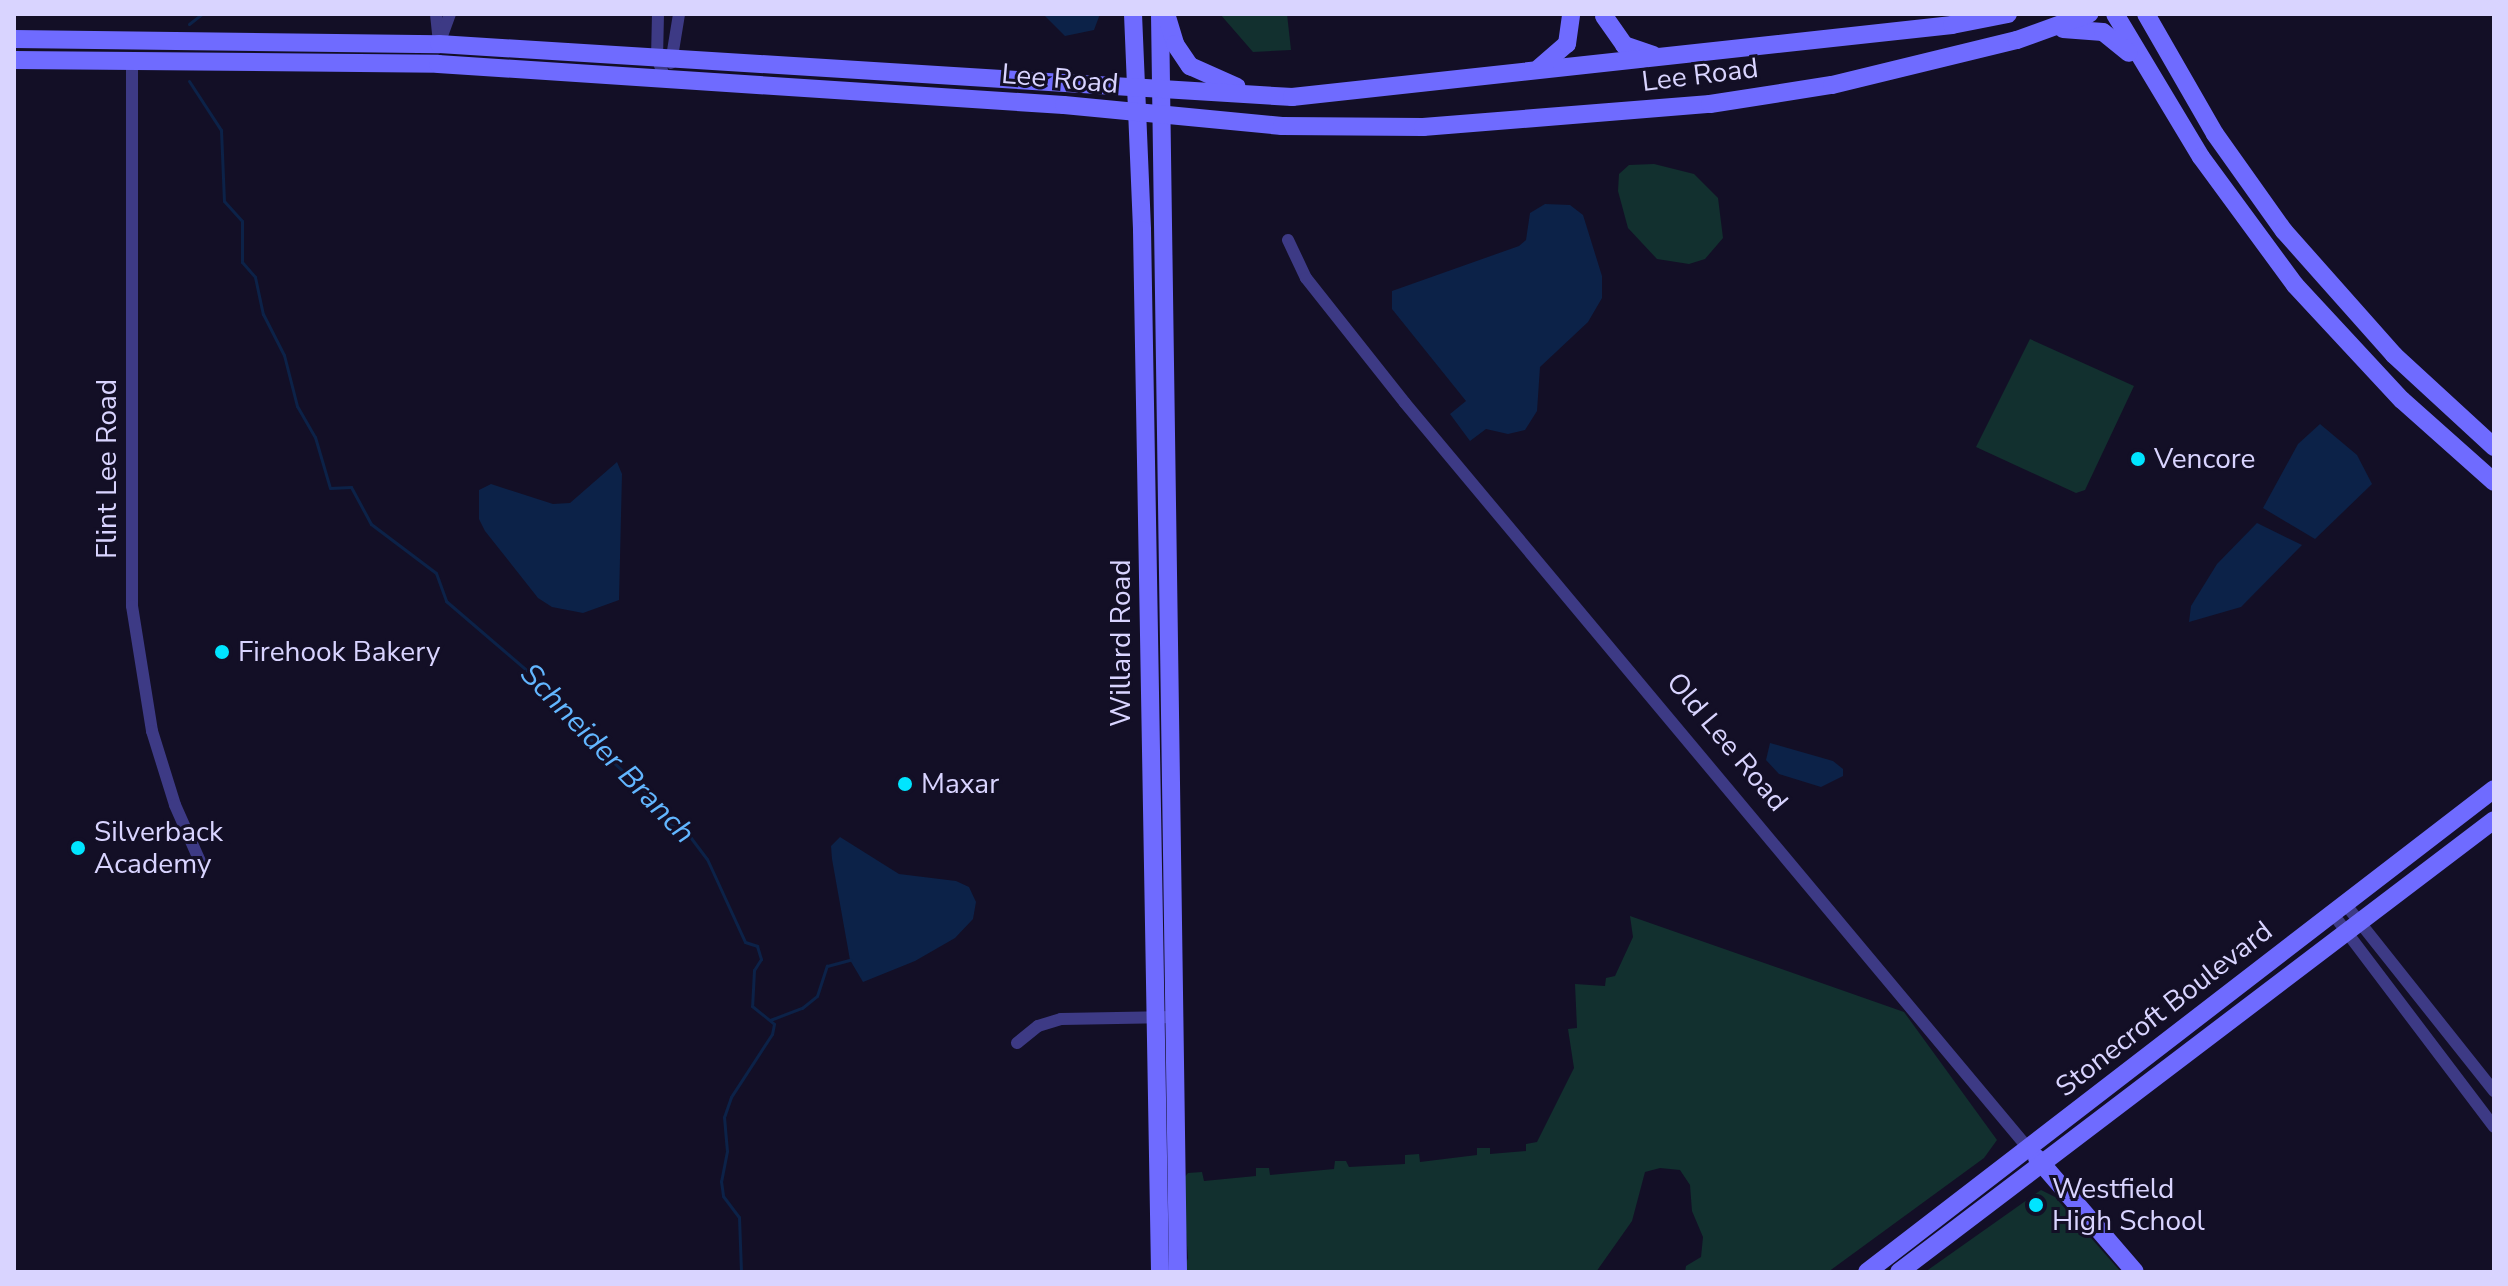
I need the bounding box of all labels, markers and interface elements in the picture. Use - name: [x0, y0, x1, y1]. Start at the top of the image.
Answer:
- street label: Lee Road: [1640, 51, 1760, 99]
- street label: Lee Road: [1000, 57, 1120, 101]
- street label: Flint Lee Road: [90, 379, 124, 559]
- place label: Vencore: [2154, 442, 2255, 476]
- marker: Vencore: [2129, 450, 2147, 468]
- street label: Willard Road: [1104, 559, 1138, 727]
- place label: Firehook Bakery: [238, 635, 440, 669]
- marker: Firehook Bakery: [213, 643, 231, 661]
- water label: Schneider Branch: [512, 657, 702, 851]
- street label: Old Lee Road: [1659, 666, 1795, 818]
- place label: Maxar: [921, 767, 999, 801]
- marker: Maxar: [896, 775, 914, 793]
- place label: Silverback Academy: [94, 815, 223, 881]
- marker: Silverback Academy: [69, 839, 87, 857]
- street label: Stonecroft Boulevard: [2049, 914, 2279, 1104]
- place label: Westfield High School: [2052, 1172, 2205, 1238]
- marker: Westfield High School: [2027, 1196, 2045, 1214]

